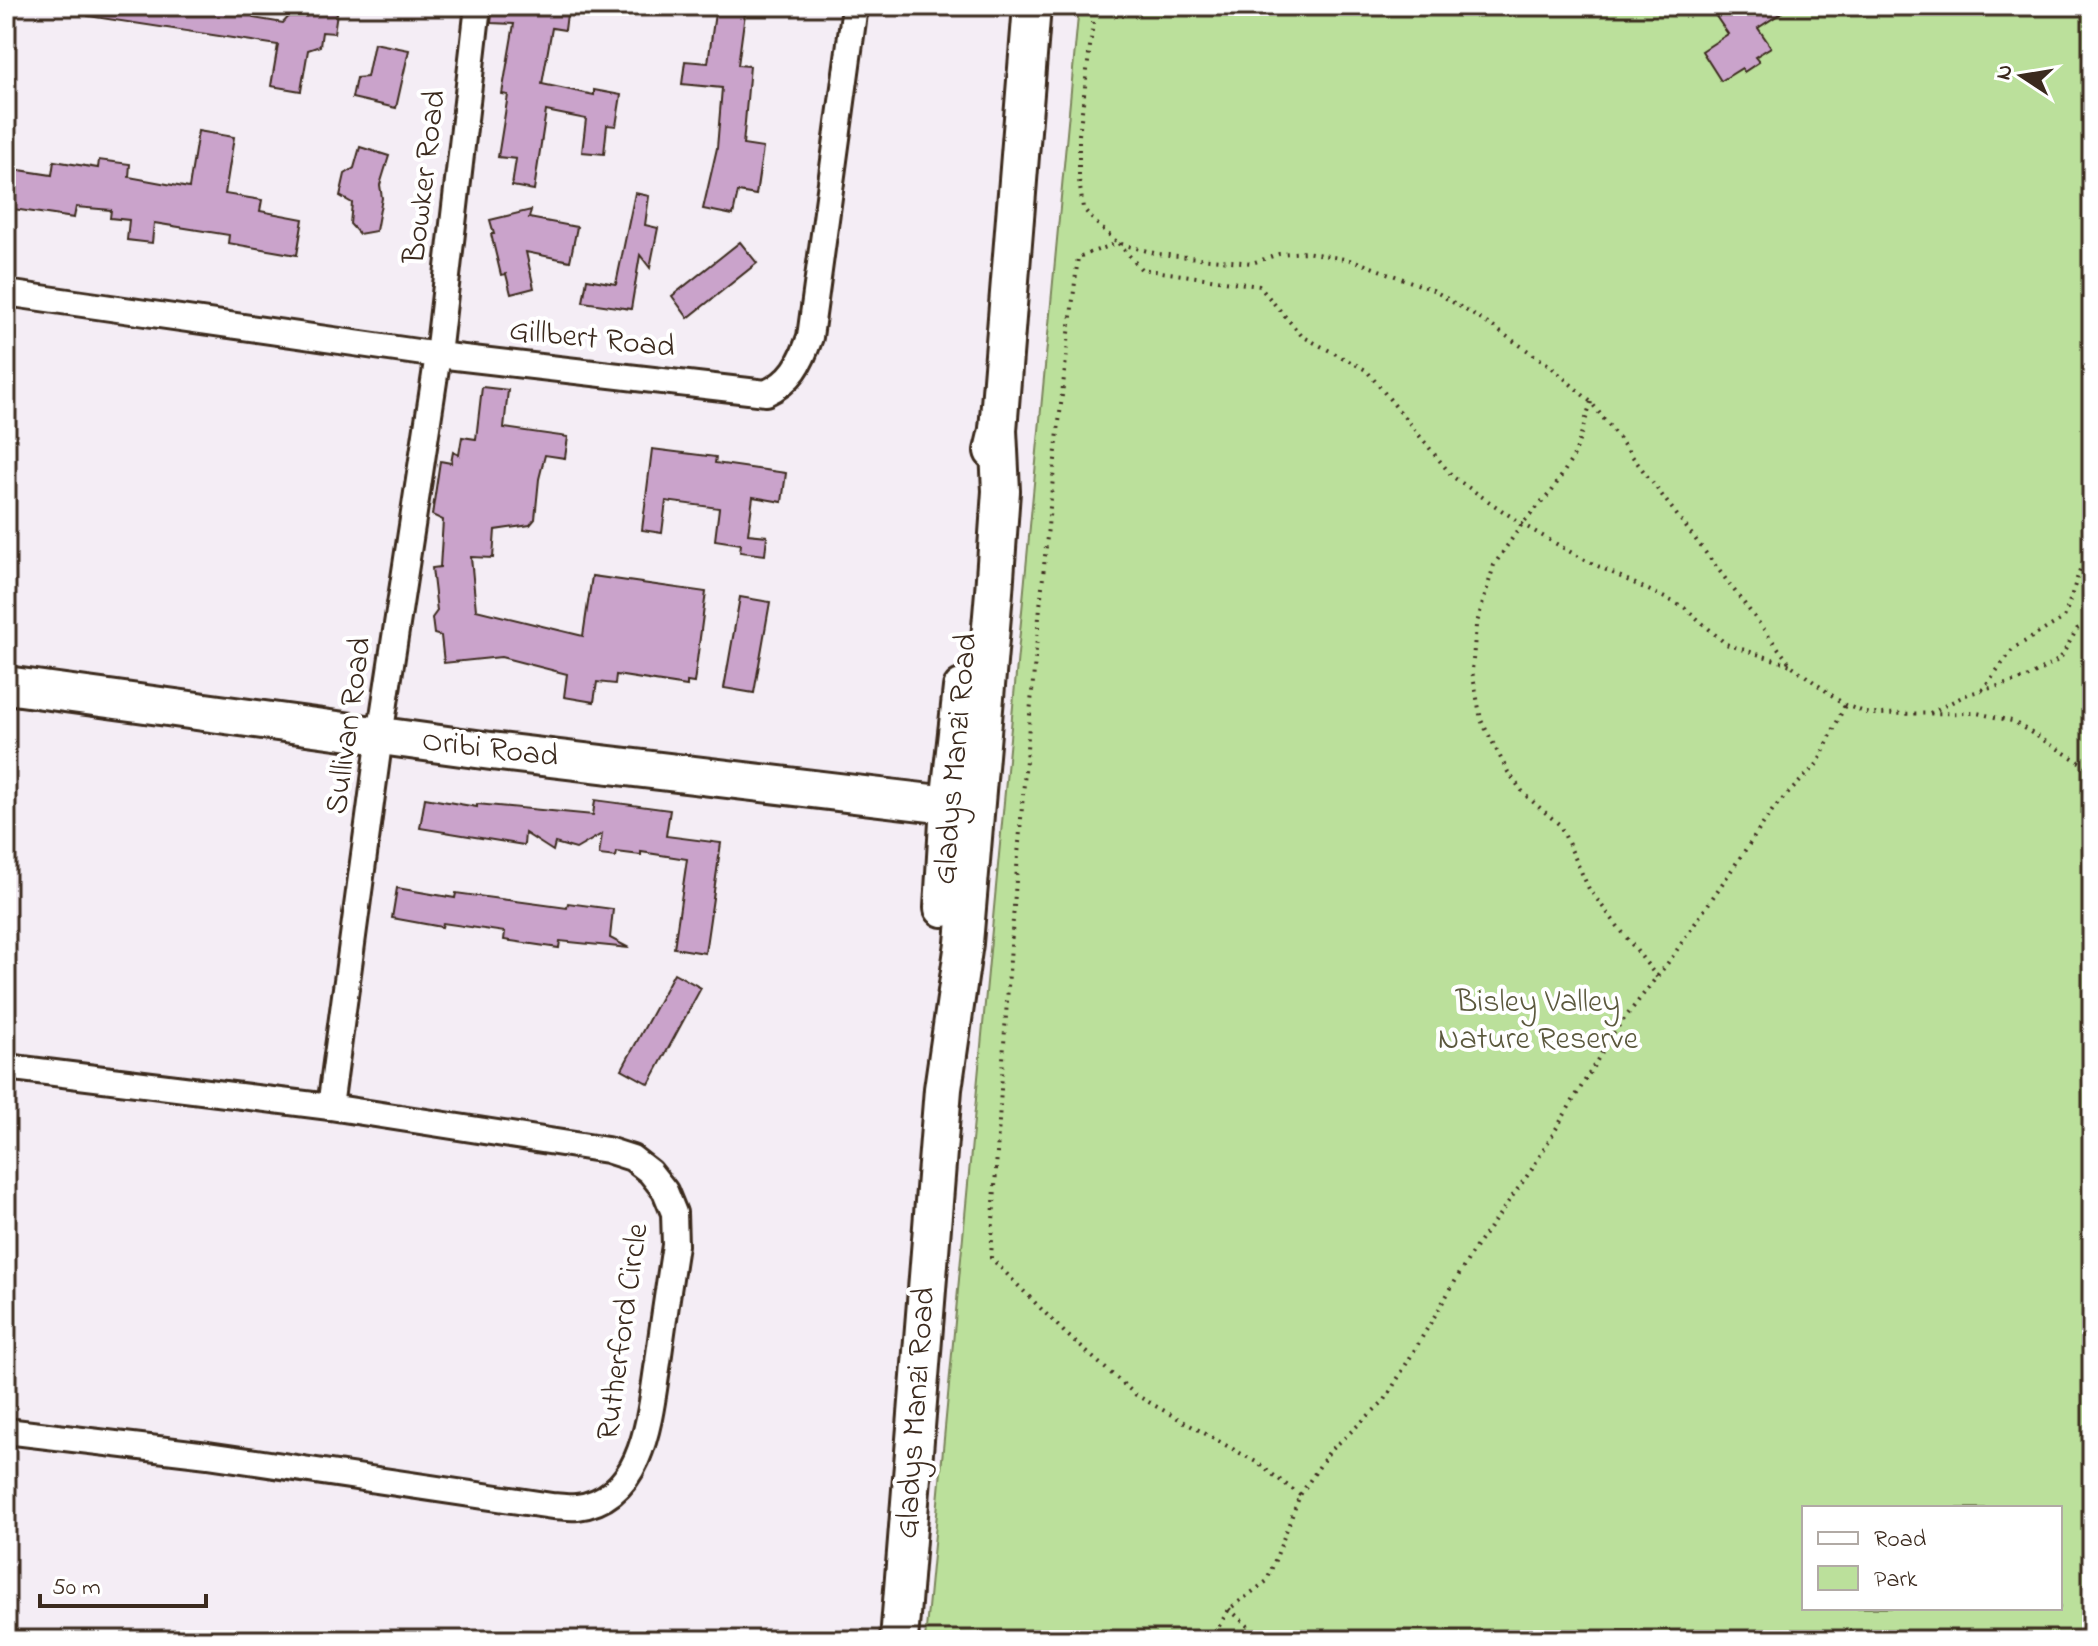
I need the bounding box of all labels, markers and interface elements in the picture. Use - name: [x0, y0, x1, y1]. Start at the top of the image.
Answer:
- north arrow: [1982, 36, 2062, 116]
- text: N: [1988, 62, 2023, 83]
- street label: Bowker Road: [392, 88, 460, 267]
- street label: Gillbert Road: [507, 308, 677, 372]
- street label: Gladys Manzi Road: [923, 631, 991, 887]
- street label: Sullivan Road: [314, 634, 386, 818]
- street label: Oribi Road: [419, 718, 561, 782]
- park label: Bisley Valley Nature Reserve: [1438, 980, 1639, 1064]
- street label: Rutherford Circle: [586, 1220, 663, 1444]
- street label: Gladys Manzi Road: [885, 1286, 949, 1540]
- legend: [1802, 1506, 2062, 1610]
- text: Road: [1874, 1523, 1927, 1558]
- scale bar: [40, 1558, 206, 1608]
- text: Park: [1874, 1563, 1918, 1598]
- text: 50 m: [52, 1571, 101, 1606]

